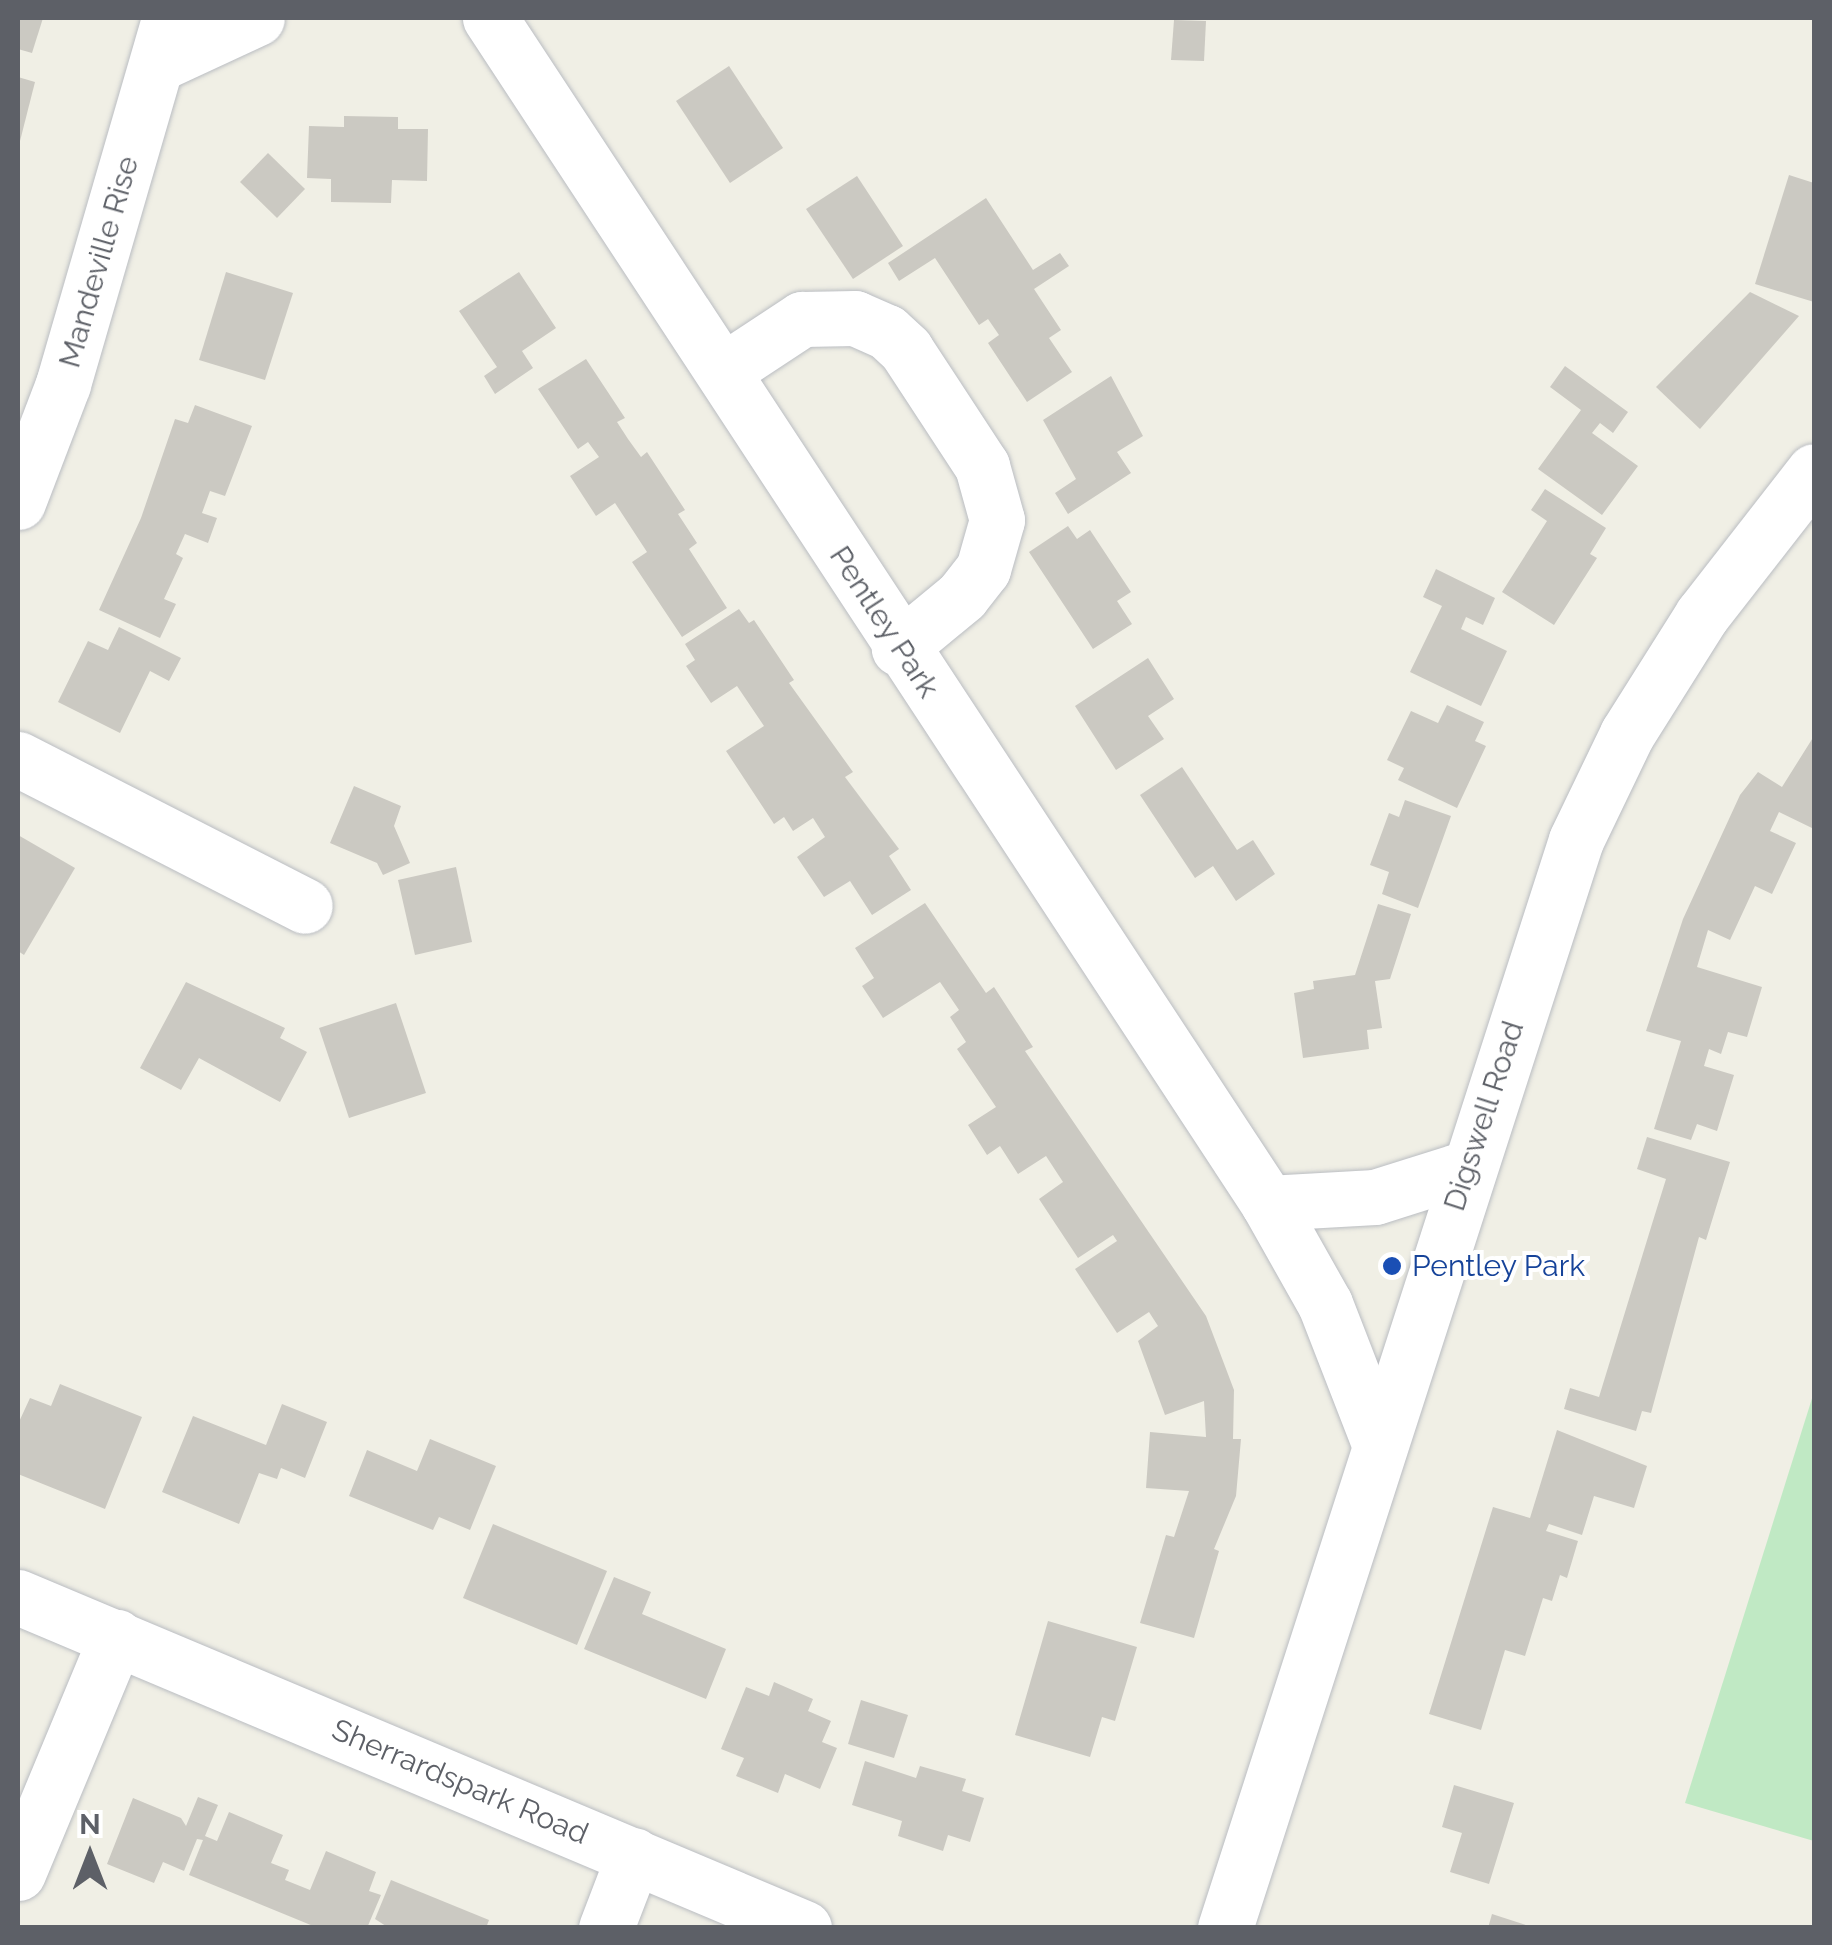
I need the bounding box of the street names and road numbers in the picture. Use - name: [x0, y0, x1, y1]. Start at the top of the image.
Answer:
- street label: Mandeville Rise: [52, 152, 146, 372]
- street label: Pentley Park: [822, 539, 946, 705]
- street label: Digswell Road: [1436, 1016, 1532, 1216]
- street label: Sherrardspark Road: [326, 1712, 594, 1852]

